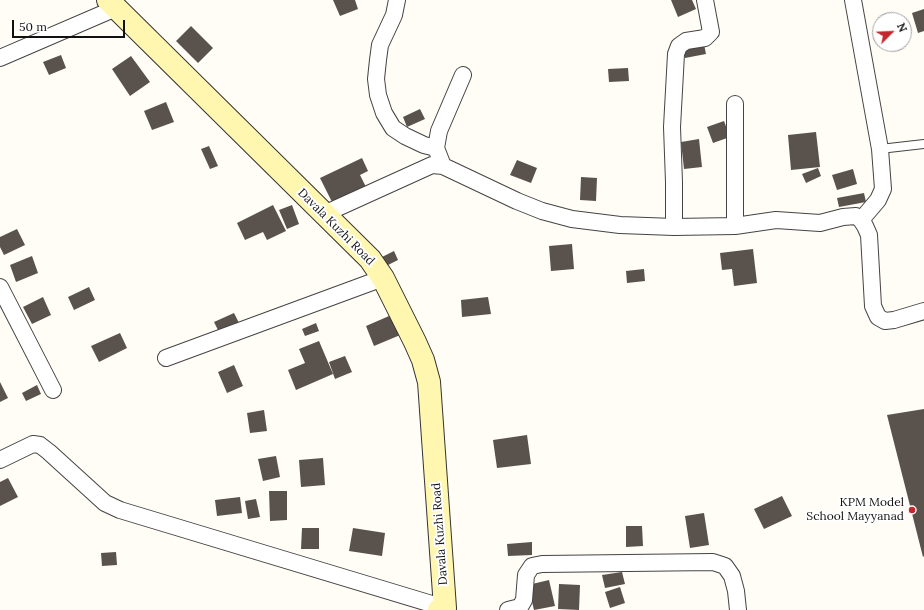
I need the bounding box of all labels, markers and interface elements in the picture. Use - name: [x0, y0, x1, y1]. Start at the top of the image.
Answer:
- scale bar: [14, 12, 127, 38]
- north arrow: [872, 12, 912, 52]
- text: 50 m: [19, 19, 47, 34]
- text: N: [894, 21, 910, 34]
- street label: Davala Kuzhi Road: [295, 186, 377, 268]
- street label: Davala Kuzhi Road: [429, 482, 451, 586]
- place label: KPM Model School Mayyanad: [806, 496, 904, 524]
- marker: KPM Model School Mayyanad: [907, 505, 917, 515]

